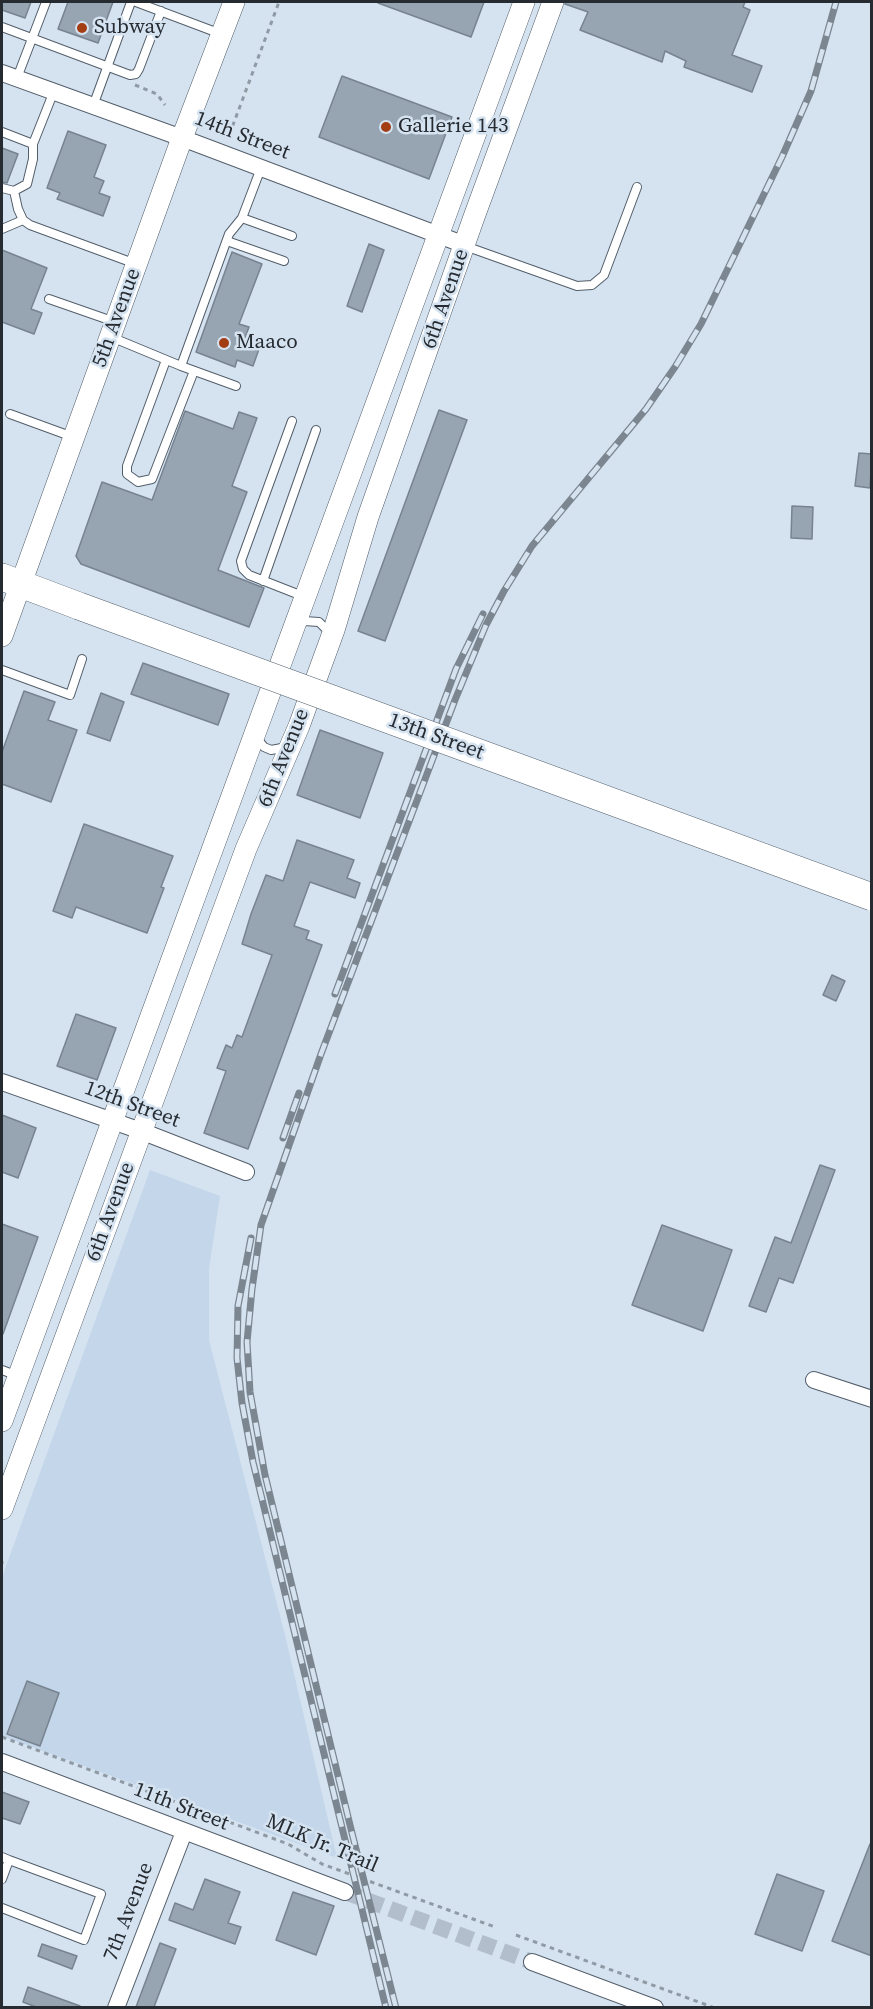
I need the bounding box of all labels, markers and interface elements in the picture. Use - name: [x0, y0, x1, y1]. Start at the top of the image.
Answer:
- place label: Subway: [94, 15, 166, 41]
- marker: Subway: [75, 21, 89, 35]
- street label: 14th Street: [191, 106, 293, 166]
- place label: Gallerie 143: [398, 114, 508, 140]
- marker: Gallerie 143: [379, 120, 393, 134]
- street label: 6th Avenue: [417, 246, 475, 352]
- street label: 5th Avenue: [87, 265, 147, 371]
- place label: Maaco: [236, 330, 298, 356]
- marker: Maaco: [217, 336, 231, 350]
- street label: 6th Avenue: [253, 705, 315, 811]
- street label: 13th Street: [385, 708, 487, 766]
- street label: 12th Street: [81, 1076, 183, 1134]
- street label: 6th Avenue: [81, 1159, 141, 1265]
- street label: 11th Street: [130, 1777, 232, 1837]
- street label: MLK Jr. Trail: [262, 1809, 382, 1879]
- street label: 7th Avenue: [99, 1859, 159, 1965]

